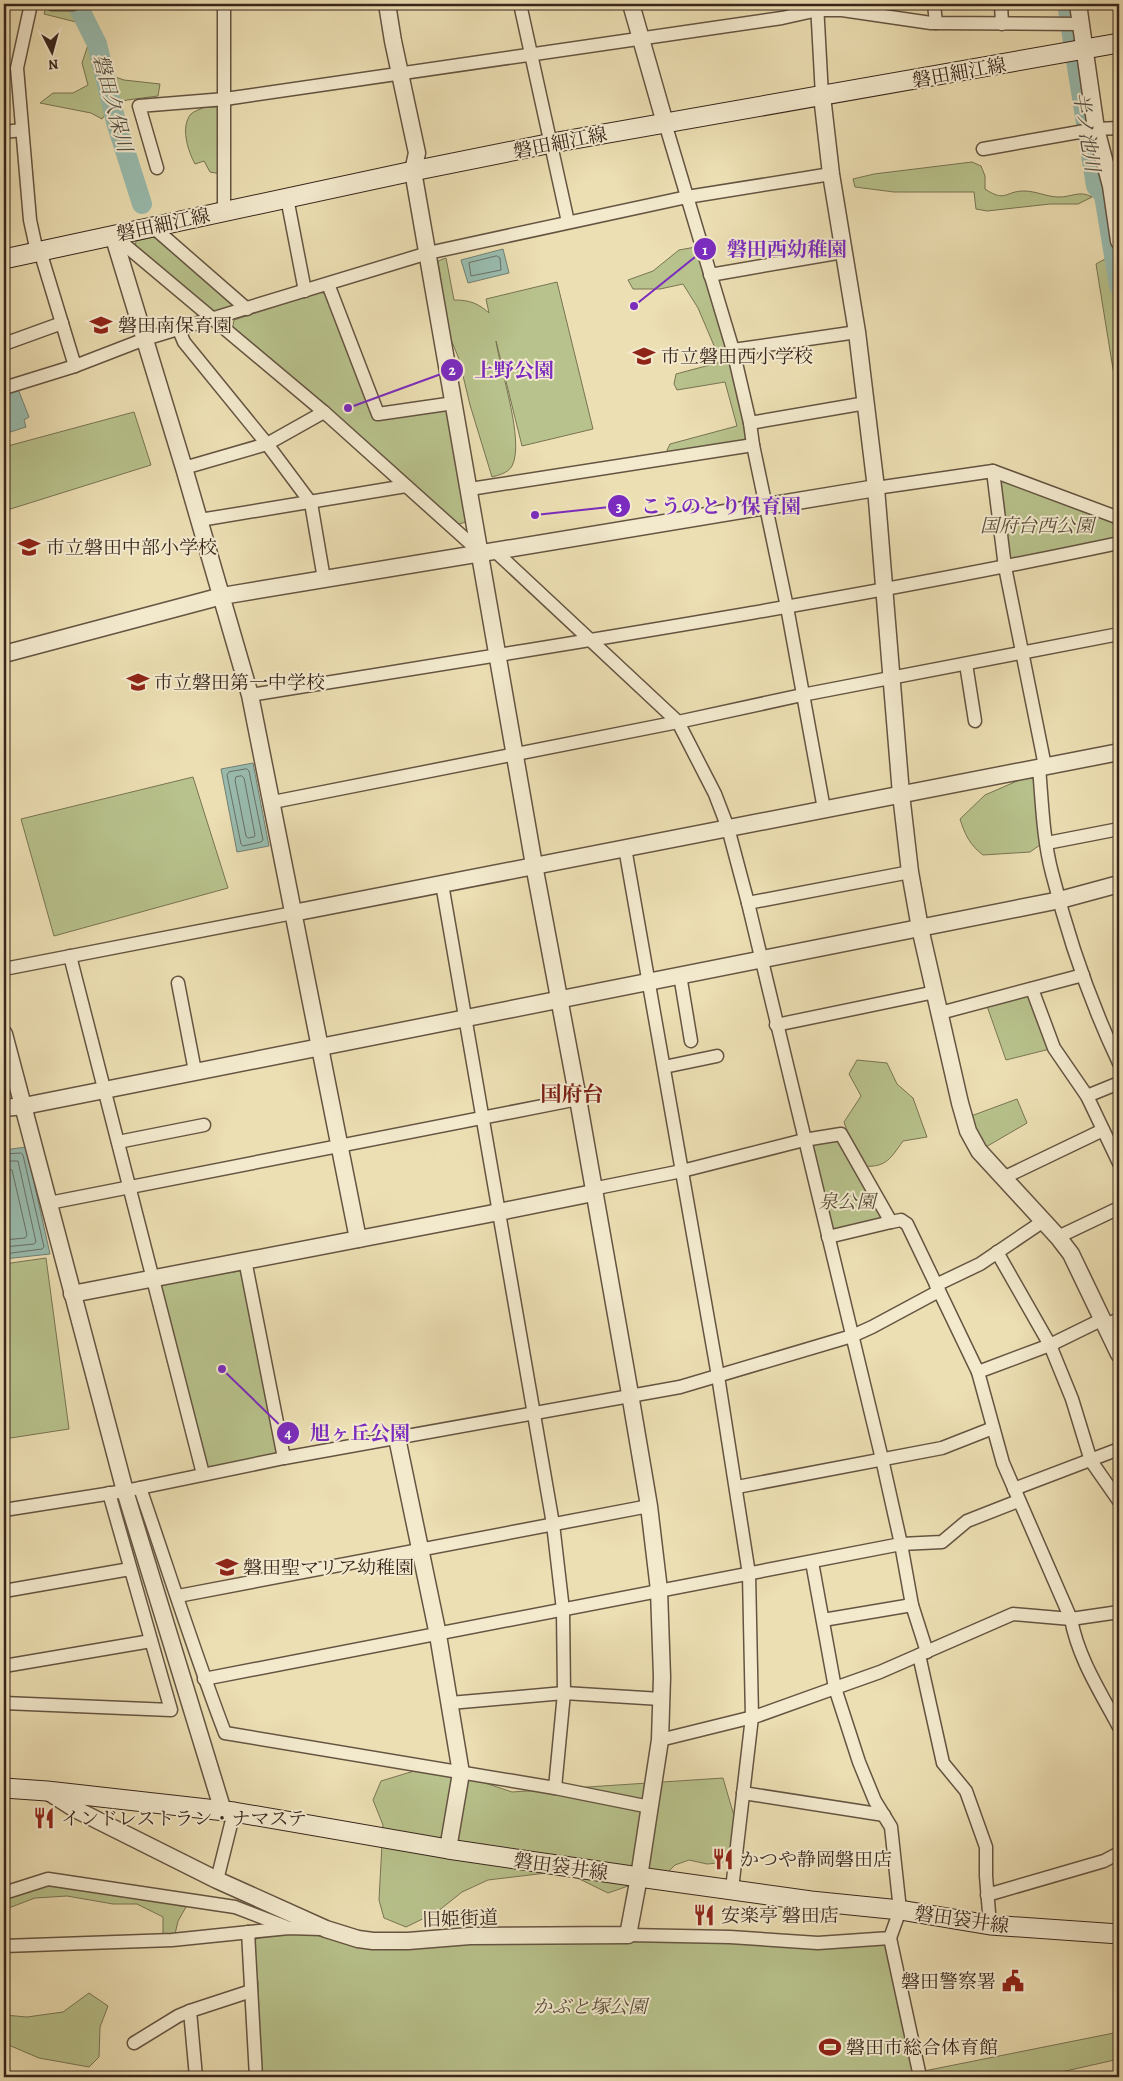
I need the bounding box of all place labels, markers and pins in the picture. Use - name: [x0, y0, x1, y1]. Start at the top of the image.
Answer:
- callout: 磐田西幼稚園: [692, 232, 857, 267]
- school or university icon: 磐田南保育園: [88, 312, 114, 338]
- place label: 磐田南保育園: [118, 313, 232, 339]
- school or university icon: 市立磐田西小学校: [631, 343, 657, 369]
- place label: 市立磐田西小学校: [661, 344, 813, 370]
- callout: 上野公園: [439, 352, 564, 387]
- callout: こうのとり保育園: [606, 489, 811, 524]
- school or university icon: 市立磐田中部小学校: [16, 534, 42, 560]
- place label: 市立磐田中部小学校: [46, 535, 217, 561]
- school or university icon: 市立磐田第一中学校: [125, 669, 151, 695]
- place label: 市立磐田第一中学校: [154, 670, 325, 696]
- callout: 旭ヶ丘公園: [275, 1415, 420, 1450]
- school or university icon: 磐田聖マリア幼稚園: [214, 1554, 240, 1580]
- place label: 磐田聖マリア幼稚園: [243, 1555, 414, 1581]
- restaurant icon: インドレストラン・ナマステ: [31, 1805, 57, 1831]
- place label: インドレストラン・ナマステ: [61, 1806, 307, 1832]
- restaurant icon: かつや静岡磐田店: [710, 1846, 736, 1872]
- place label: かつや静岡磐田店: [740, 1847, 892, 1873]
- restaurant icon: 安楽亭 磐田店: [691, 1902, 717, 1928]
- place label: 安楽亭 磐田店: [721, 1903, 839, 1929]
- public building icon: 磐田警察署: [1000, 1968, 1026, 1994]
- place label: 磐田警察署: [901, 1969, 996, 1995]
- sports icon: 磐田市総合体育館: [817, 2034, 843, 2060]
- place label: 磐田市総合体育館: [846, 2035, 998, 2061]

